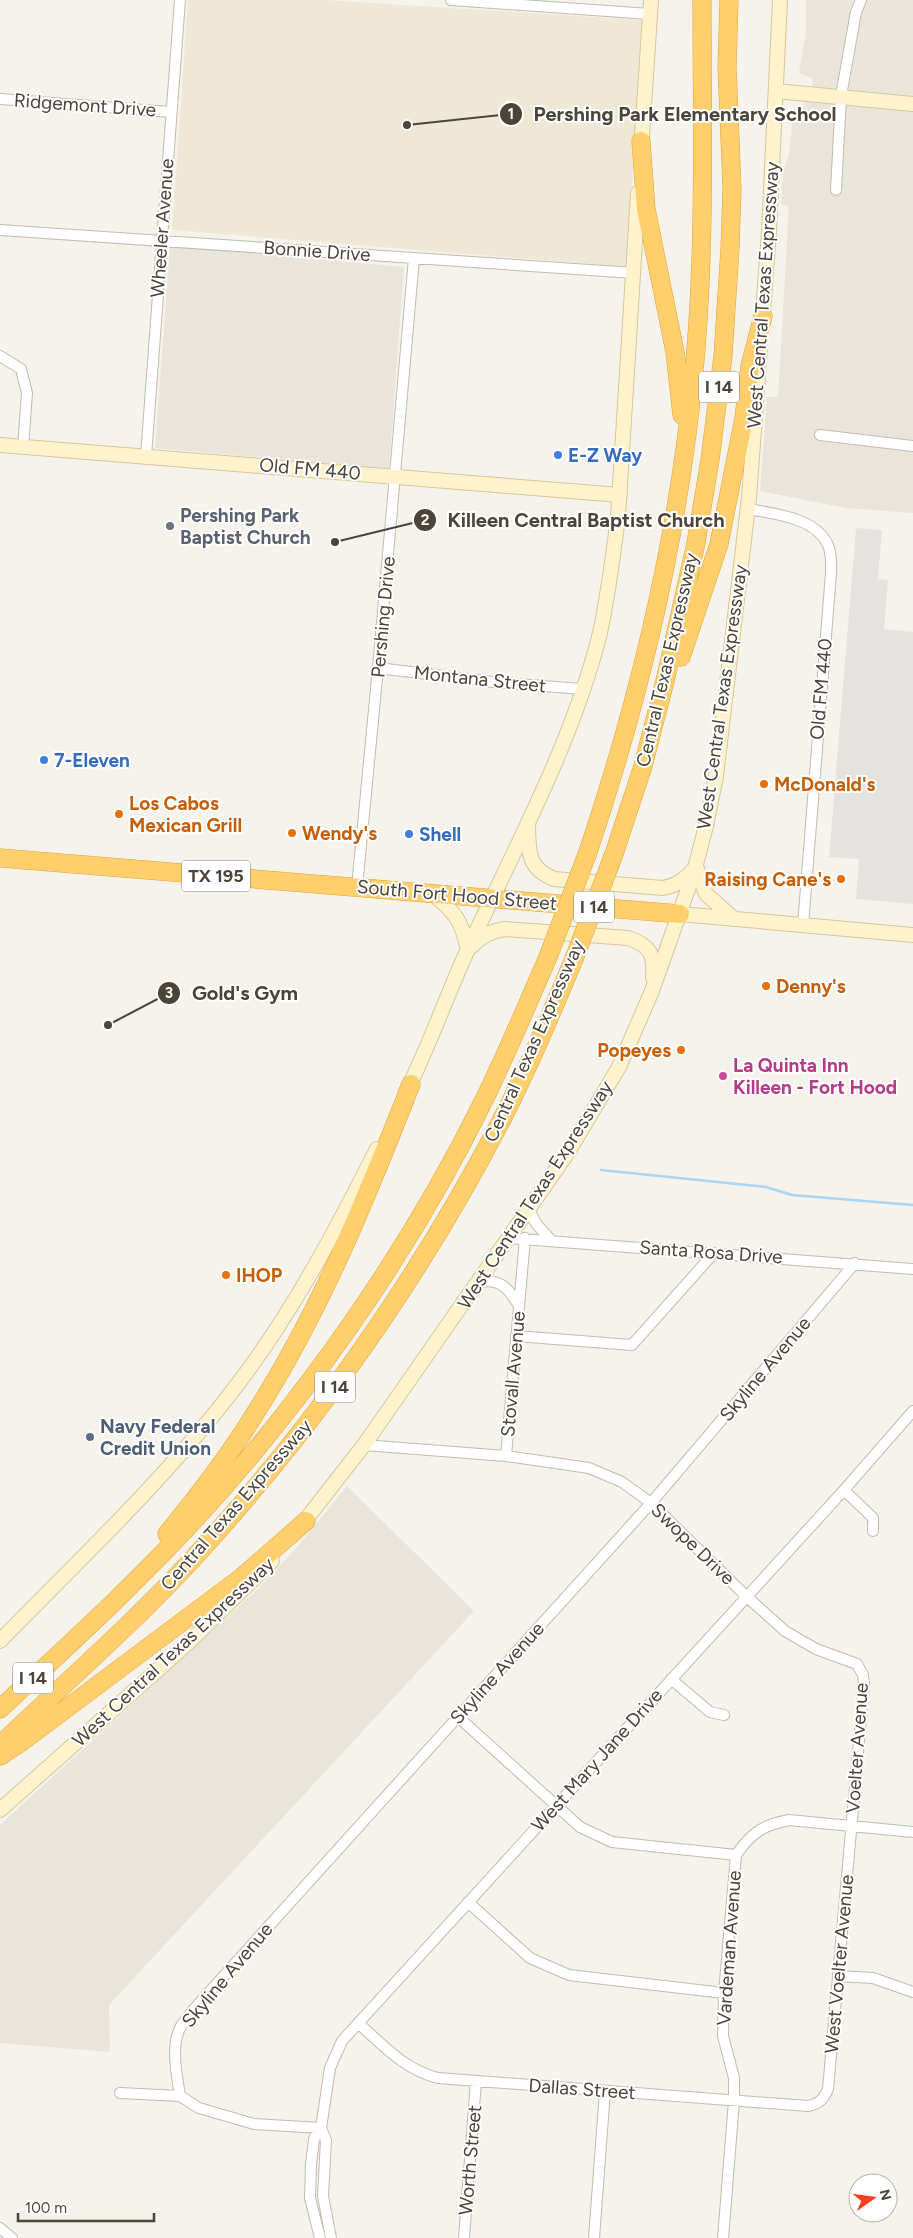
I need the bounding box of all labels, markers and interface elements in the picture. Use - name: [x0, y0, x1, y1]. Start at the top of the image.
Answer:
- street label: Ridgemont Drive: [13, 89, 157, 121]
- callout: Pershing Park Elementary School: [499, 96, 847, 131]
- text: Pershing Park Elementary School: [534, 102, 836, 126]
- text: 1: [508, 105, 514, 123]
- street label: Wheeler Avenue: [146, 158, 178, 298]
- street label: West Central Texas Expressway: [742, 161, 784, 429]
- street label: Bonnie Drive: [263, 236, 371, 266]
- road number: I 14: [699, 372, 739, 402]
- place label: E-Z Way: [568, 444, 642, 467]
- marker: E-Z Way: [552, 449, 564, 461]
- street label: Old FM 440: [258, 453, 362, 485]
- callout: Killeen Central Baptist Church: [413, 502, 735, 537]
- place label: Pershing Park Baptist Church: [180, 504, 311, 549]
- text: Killeen Central Baptist Church: [447, 508, 725, 532]
- text: 2: [421, 511, 430, 529]
- marker: Pershing Park Baptist Church: [164, 520, 176, 532]
- street label: Central Texas Expressway: [631, 551, 703, 769]
- street label: Pershing Drive: [366, 555, 400, 679]
- street label: West Central Texas Expressway: [692, 563, 752, 831]
- street label: Old FM 440: [805, 637, 837, 741]
- street label: Montana Street: [413, 661, 547, 697]
- place label: 7-Eleven: [54, 749, 130, 772]
- marker: 7-Eleven: [38, 754, 50, 766]
- place label: McDonald's: [774, 773, 876, 796]
- marker: McDonald's: [758, 778, 770, 790]
- place label: Los Cabos Mexican Grill: [129, 792, 242, 837]
- marker: Los Cabos Mexican Grill: [113, 808, 125, 820]
- place label: Wendy's: [302, 822, 377, 845]
- place label: Shell: [419, 823, 461, 846]
- marker: Wendy's: [286, 827, 298, 839]
- marker: Shell: [403, 828, 415, 840]
- road number: TX 195: [182, 860, 250, 891]
- place label: Raising Cane's: [704, 868, 831, 891]
- marker: Raising Cane's: [835, 873, 847, 885]
- street label: South Fort Hood Street: [356, 875, 558, 915]
- road number: I 14: [574, 892, 614, 922]
- street label: Central Texas Expressway: [479, 936, 589, 1146]
- place label: Denny's: [776, 975, 846, 998]
- callout: Gold's Gym: [157, 976, 308, 1011]
- marker: Denny's: [760, 980, 772, 992]
- text: Gold's Gym: [192, 981, 298, 1005]
- text: 3: [165, 984, 173, 1002]
- place label: Popeyes: [597, 1039, 671, 1062]
- marker: Popeyes: [675, 1044, 687, 1056]
- place label: La Quinta Inn Killeen - Fort Hood: [733, 1054, 897, 1099]
- marker: La Quinta Inn Killeen - Fort Hood: [717, 1070, 729, 1082]
- street label: West Central Texas Expressway: [453, 1077, 617, 1313]
- street label: Santa Rosa Drive: [639, 1236, 783, 1268]
- place label: IHOP: [236, 1264, 283, 1287]
- marker: IHOP: [220, 1269, 232, 1281]
- street label: Stovall Avenue: [496, 1310, 530, 1438]
- street label: Skyline Avenue: [715, 1312, 815, 1426]
- road number: I 14: [315, 1371, 355, 1402]
- place label: Navy Federal Credit Union: [100, 1415, 215, 1460]
- street label: Central Texas Expressway: [156, 1415, 316, 1595]
- marker: Navy Federal Credit Union: [84, 1431, 96, 1443]
- street label: Swope Drive: [646, 1498, 740, 1590]
- street label: West Central Texas Expressway: [67, 1552, 279, 1752]
- street label: Skyline Avenue: [445, 1617, 549, 1729]
- road number: I 14: [13, 1662, 53, 1694]
- street label: Voelter Avenue: [841, 1682, 873, 1814]
- street label: West Mary Jane Drive: [527, 1684, 667, 1836]
- street label: Vardeman Avenue: [712, 1870, 746, 2026]
- street label: West Voelter Avenue: [820, 1874, 858, 2054]
- street label: Skyline Avenue: [177, 1918, 277, 2032]
- street label: Dallas Street: [528, 2074, 636, 2104]
- street label: Worth Street: [454, 2104, 486, 2216]
- north arrow: [848, 2173, 898, 2223]
- text: N: [876, 2188, 895, 2202]
- scale bar: [18, 2190, 154, 2222]
- text: 100 m: [25, 2199, 67, 2217]

